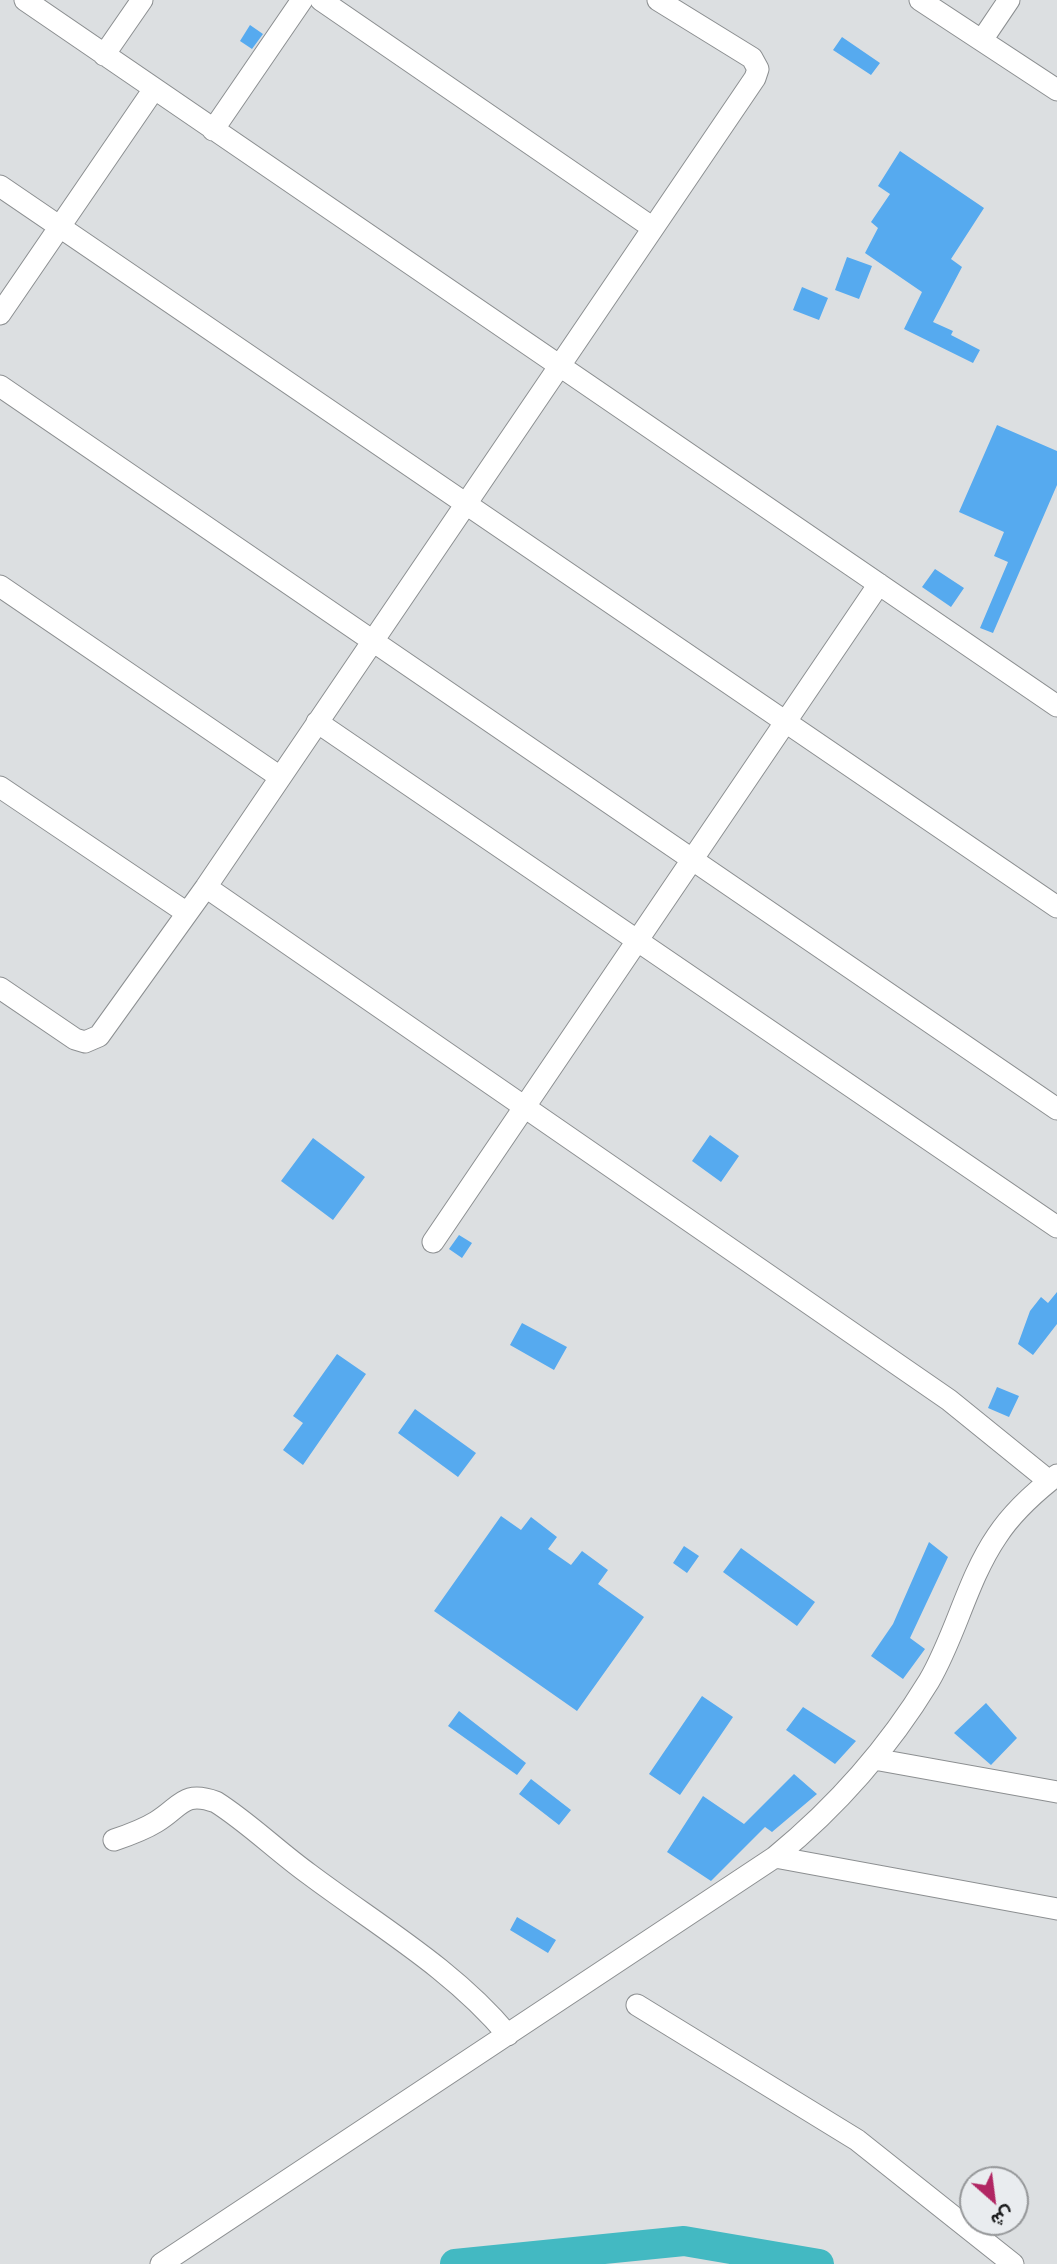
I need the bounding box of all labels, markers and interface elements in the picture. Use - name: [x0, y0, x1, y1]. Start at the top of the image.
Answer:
- north arrow: [959, 2166, 1029, 2236]
- text: ش: [988, 2203, 1019, 2234]

